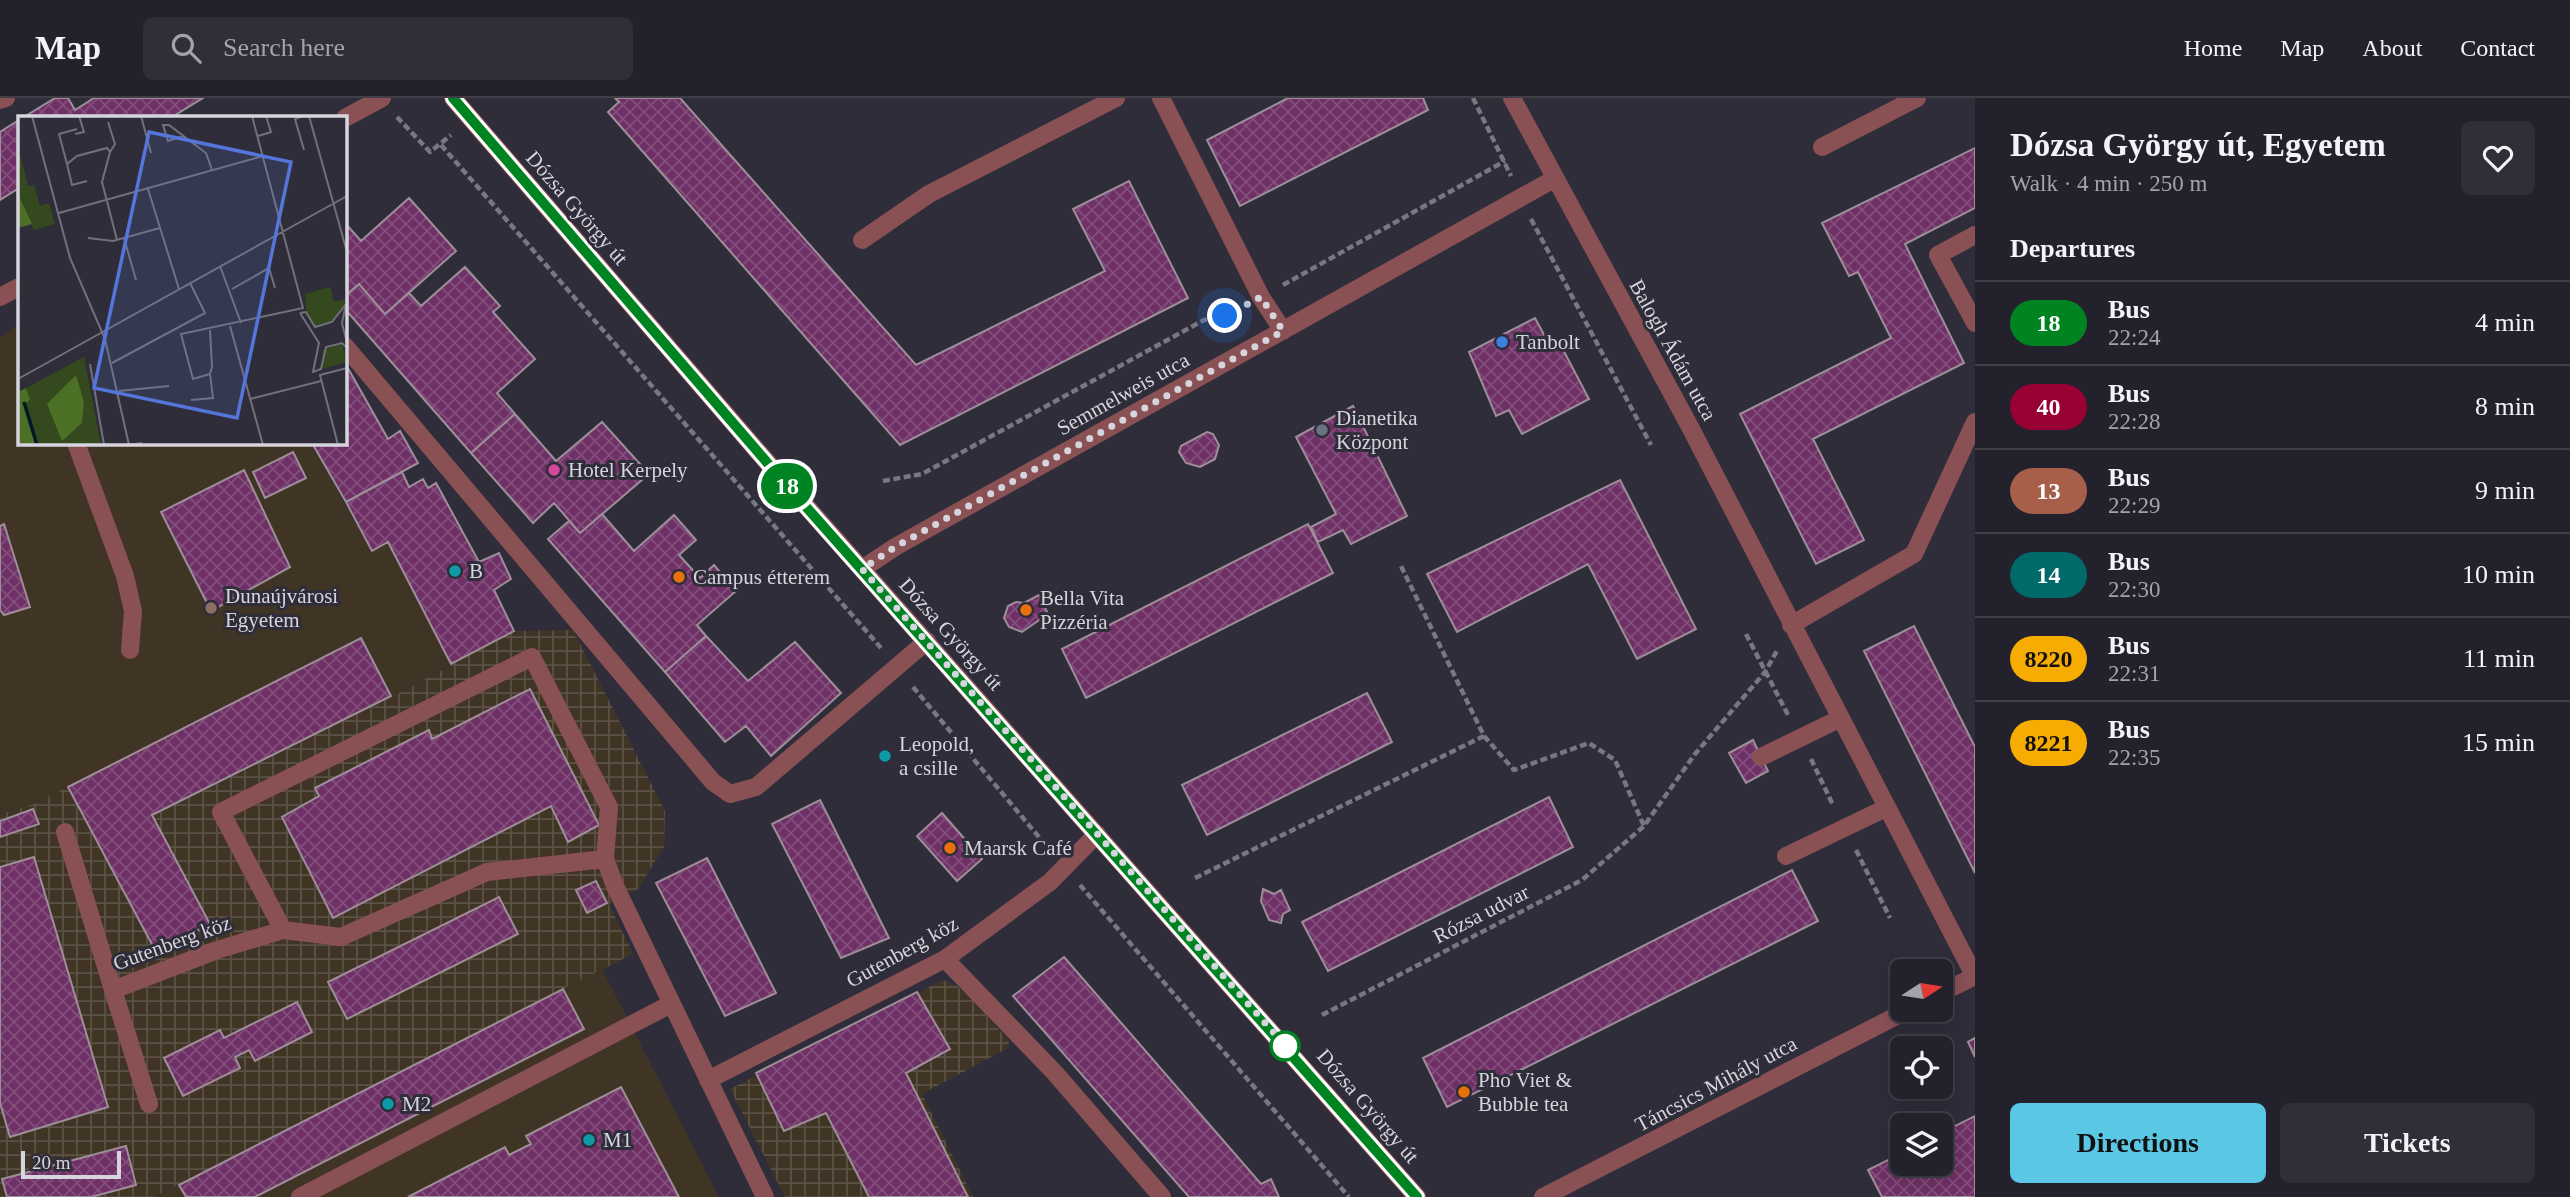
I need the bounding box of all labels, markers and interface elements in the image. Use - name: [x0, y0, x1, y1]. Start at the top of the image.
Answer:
- search box: [143, 17, 633, 80]
- icon: search: [167, 29, 205, 67]
- text: Map: [35, 30, 101, 66]
- text: Search here: [223, 33, 345, 62]
- text: Home: [2184, 35, 2242, 61]
- text: Map: [2280, 35, 2324, 61]
- text: About: [2362, 35, 2422, 61]
- text: Contact: [2460, 35, 2535, 61]
- inset map: [18, 116, 346, 444]
- button: heart: [2461, 121, 2535, 195]
- text: Dózsa György út, Egyetem: [2010, 127, 2386, 163]
- street label: Dózsa György út: [521, 146, 633, 270]
- text: Walk · 4 min · 250 m: [2010, 171, 2207, 196]
- text: Departures: [2010, 234, 2135, 263]
- street label: Balogh Ádám utca: [1624, 275, 1722, 425]
- text: Bus: [2108, 295, 2150, 324]
- your location: [1207, 298, 1242, 333]
- text: 4 min: [2475, 308, 2535, 337]
- text: 18: [2037, 310, 2061, 336]
- text: 22:24: [2108, 325, 2160, 350]
- place label: Tanbolt: [1516, 330, 1580, 354]
- marker: Tanbolt: [1494, 334, 1510, 350]
- street label: Semmelweis utca: [1053, 347, 1194, 440]
- text: Bus: [2108, 379, 2150, 408]
- text: 8 min: [2475, 392, 2535, 421]
- text: 40: [2037, 394, 2061, 420]
- place label: Dianetika Központ: [1336, 406, 1418, 454]
- text: 22:28: [2108, 409, 2160, 434]
- marker: Dianetika Központ: [1314, 422, 1330, 438]
- place label: Hotel Kerpely: [568, 458, 688, 482]
- marker: Hotel Kerpely: [546, 462, 562, 478]
- line badge: 18: [756, 463, 818, 509]
- text: Bus: [2108, 463, 2150, 492]
- text: 18: [775, 473, 799, 499]
- text: 9 min: [2475, 476, 2535, 505]
- text: 13: [2037, 478, 2061, 504]
- text: 22:29: [2108, 493, 2160, 518]
- text: Bus: [2108, 547, 2150, 576]
- place label: B: [469, 559, 483, 583]
- text: 10 min: [2462, 560, 2535, 589]
- text: 14: [2037, 562, 2061, 588]
- marker: B: [447, 563, 463, 579]
- place label: Campus étterem: [693, 565, 830, 589]
- marker: Campus étterem: [671, 569, 687, 585]
- street label: Dózsa György út: [894, 573, 1008, 695]
- text: 22:30: [2108, 577, 2160, 602]
- place label: Dunaújvárosi Egyetem: [225, 584, 338, 632]
- place label: Bella Vita Pizzéria: [1040, 586, 1125, 634]
- marker: Dunaújvárosi Egyetem: [203, 600, 219, 616]
- marker: Bella Vita Pizzéria: [1018, 602, 1034, 618]
- text: Bus: [2108, 631, 2150, 660]
- text: 11 min: [2463, 644, 2535, 673]
- text: 8220: [2025, 646, 2073, 672]
- text: 22:31: [2108, 661, 2160, 686]
- text: Bus: [2108, 715, 2150, 744]
- text: 15 min: [2462, 728, 2535, 757]
- text: 8221: [2025, 730, 2073, 756]
- place label: Leopold, a csille: [899, 732, 974, 780]
- text: 22:35: [2108, 745, 2160, 770]
- marker: Leopold, a csille: [877, 748, 893, 764]
- place label: Maarsk Café: [964, 836, 1072, 860]
- marker: Maarsk Café: [942, 840, 958, 856]
- street label: Rózsa udvar: [1429, 880, 1533, 948]
- street label: Gutenberg köz: [110, 911, 234, 975]
- street label: Gutenberg köz: [842, 911, 962, 993]
- north arrow: [1890, 959, 1953, 1022]
- map controls: [1890, 959, 1953, 1176]
- unlabelled marker: [1270, 1031, 1300, 1061]
- street label: Táncsics Mihály utca: [1631, 1031, 1802, 1137]
- button: locate: [1890, 1036, 1953, 1099]
- street label: Dózsa György út: [1312, 1044, 1424, 1168]
- place label: Pho Viet & Bubble tea: [1478, 1068, 1572, 1116]
- marker: Pho Viet & Bubble tea: [1456, 1084, 1472, 1100]
- place label: M2: [402, 1092, 431, 1116]
- marker: M2: [380, 1096, 396, 1112]
- button: Directions: [2010, 1103, 2266, 1183]
- button: Tickets: [2280, 1103, 2535, 1183]
- button: layers: [1890, 1113, 1953, 1176]
- place label: M1: [603, 1128, 632, 1152]
- marker: M1: [581, 1132, 597, 1148]
- scale bar: [21, 1148, 121, 1180]
- text: 20 m: [32, 1152, 71, 1173]

